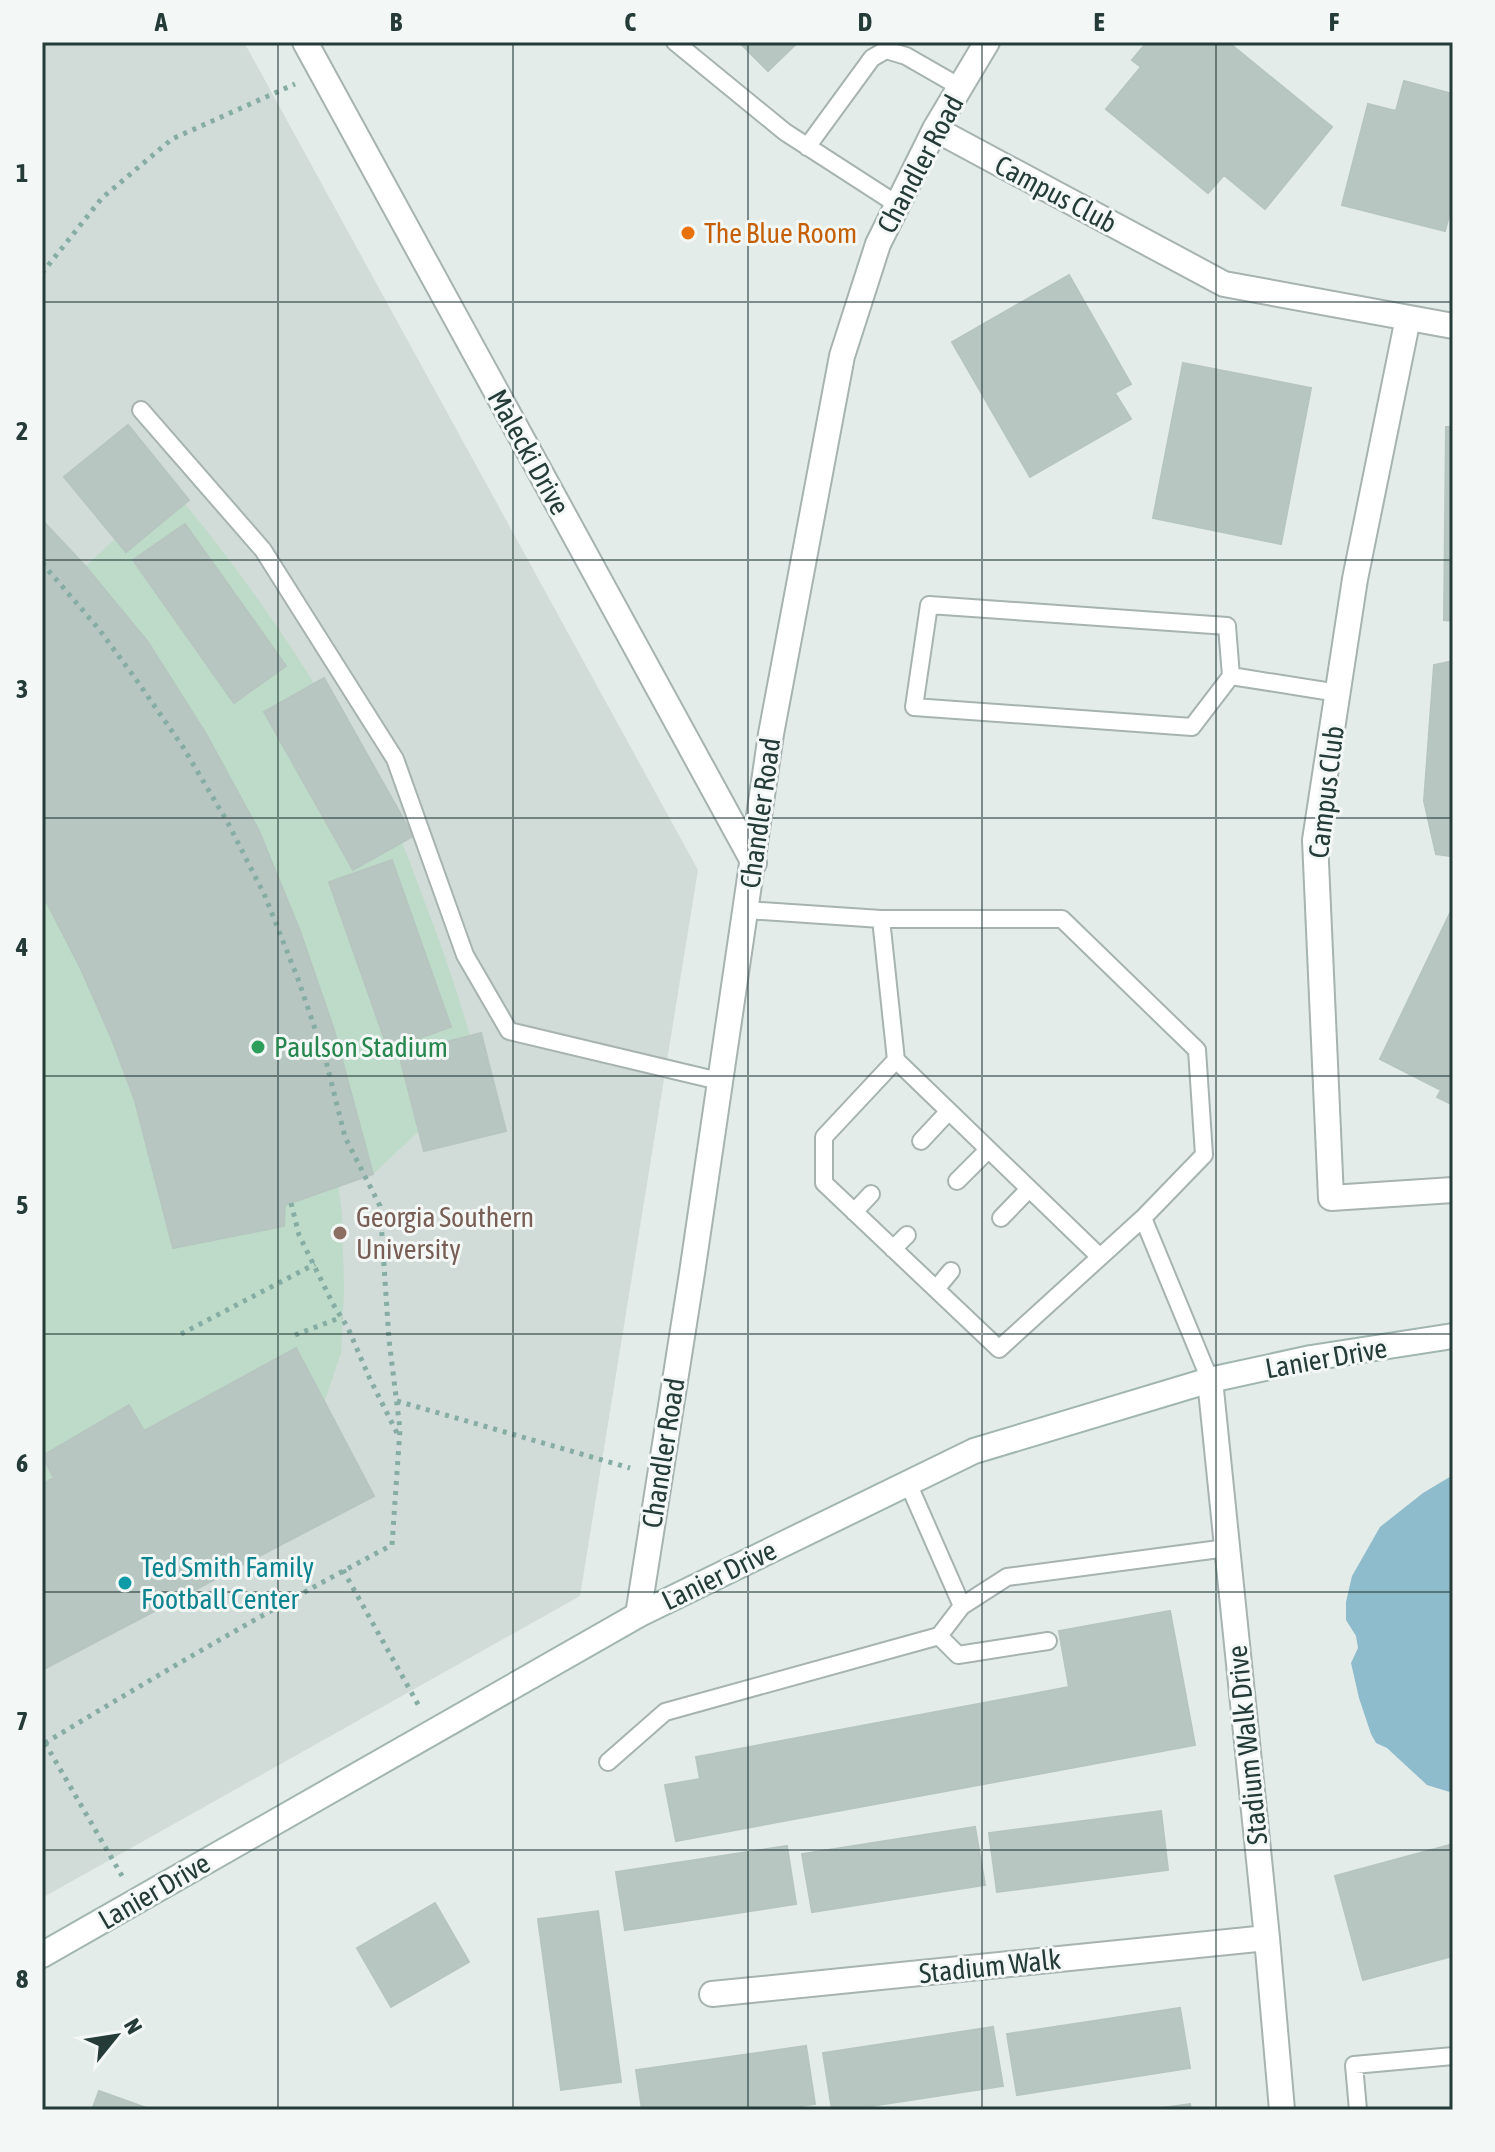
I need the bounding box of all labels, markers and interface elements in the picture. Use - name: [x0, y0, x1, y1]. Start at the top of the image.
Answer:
- text: A: [154, 7, 168, 37]
- text: B: [390, 7, 403, 37]
- text: C: [624, 7, 636, 37]
- text: D: [858, 7, 872, 37]
- text: E: [1093, 7, 1105, 37]
- text: F: [1329, 7, 1340, 37]
- street label: Chandler Road: [870, 90, 970, 238]
- street label: Campus Club: [990, 149, 1122, 239]
- text: 1: [16, 158, 28, 188]
- place label: The Blue Room: [704, 217, 857, 249]
- marker: The Blue Room: [679, 224, 697, 242]
- street label: Malecki Drive: [482, 384, 576, 520]
- text: 2: [16, 416, 28, 446]
- text: 3: [16, 674, 28, 704]
- street label: Campus Club: [1302, 724, 1350, 860]
- street label: Chandler Road: [734, 736, 786, 890]
- text: 4: [15, 932, 28, 962]
- place label: Paulson Stadium: [274, 1031, 448, 1063]
- marker: Paulson Stadium: [249, 1038, 267, 1056]
- text: 5: [16, 1190, 28, 1220]
- place label: Georgia Southern University: [356, 1201, 534, 1265]
- marker: Georgia Southern University: [331, 1224, 349, 1242]
- street label: Lanier Drive: [1263, 1332, 1389, 1384]
- street label: Chandler Road: [635, 1376, 691, 1530]
- text: 6: [16, 1448, 28, 1478]
- street label: Lanier Drive: [657, 1534, 781, 1616]
- place label: Ted Smith Family Football Center: [141, 1551, 314, 1615]
- marker: Ted Smith Family Football Center: [116, 1574, 134, 1592]
- street label: Stadium Walk Drive: [1221, 1644, 1273, 1846]
- text: 7: [16, 1706, 28, 1736]
- street label: Lanier Drive: [93, 1846, 215, 1936]
- street label: Stadium Walk: [918, 1943, 1062, 1989]
- text: 8: [16, 1964, 28, 1994]
- north arrow: [76, 1996, 156, 2076]
- text: N: [119, 2014, 148, 2038]

